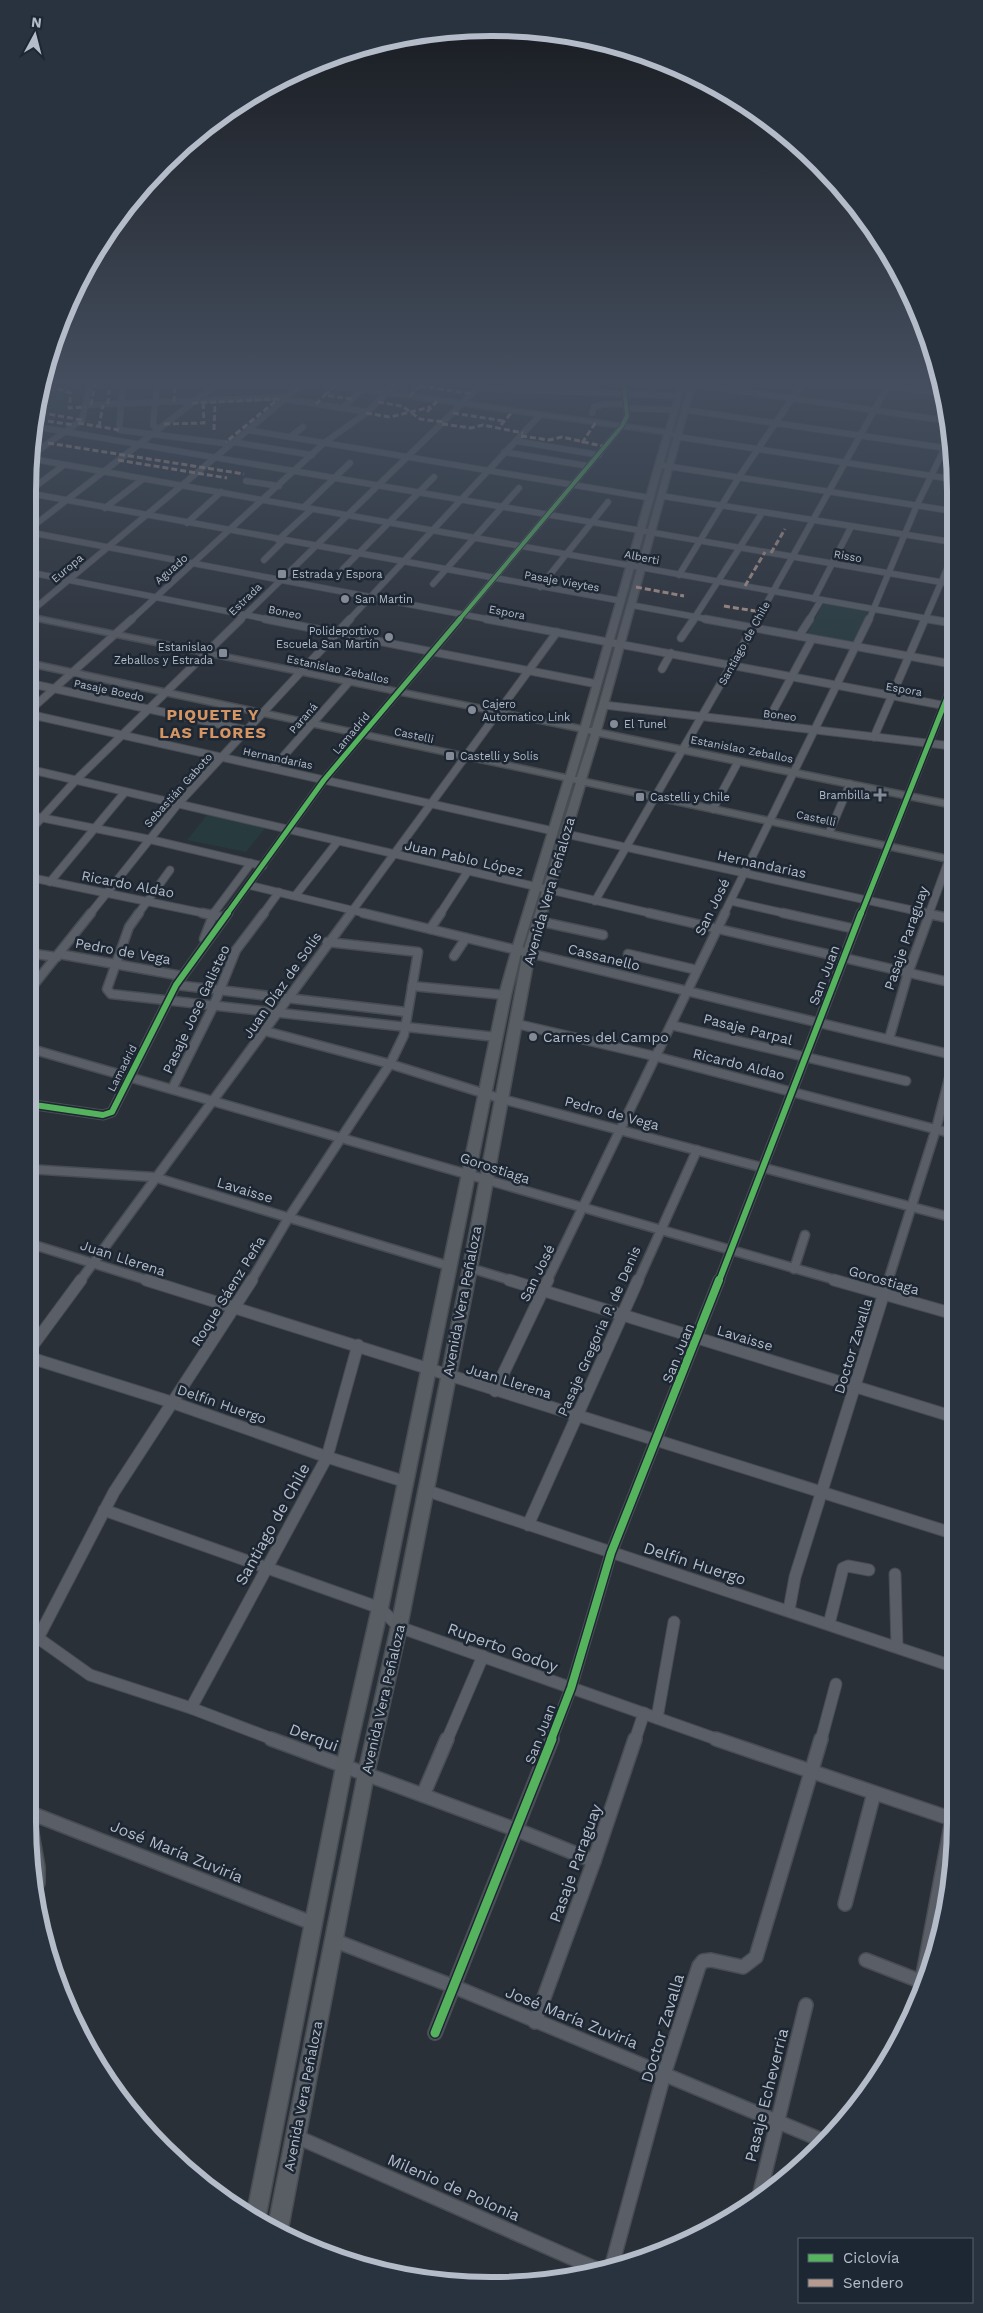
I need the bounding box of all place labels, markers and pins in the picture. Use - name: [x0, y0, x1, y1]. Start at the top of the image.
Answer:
- marker: Estrada y Espora: [276, 568, 288, 580]
- place label: Estrada y Espora: [292, 568, 382, 581]
- marker: San Martin: [339, 593, 351, 605]
- place label: San Martin: [355, 593, 413, 606]
- place label: Polideportivo Escuela San Martín: [276, 625, 379, 651]
- marker: Polideportivo Escuela San Martín: [383, 631, 395, 643]
- place label: Estanislao Zeballos y Estrada: [114, 641, 213, 667]
- marker: Estanislao Zeballos y Estrada: [217, 647, 229, 659]
- place label: Cajero Automatico Link: [482, 698, 570, 724]
- marker: Cajero Automatico Link: [466, 704, 478, 716]
- marker: El Tunel: [608, 718, 620, 730]
- place label: El Tunel: [624, 718, 667, 731]
- marker: Castelli y Solís: [444, 750, 456, 762]
- place label: Castelli y Solís: [460, 750, 539, 763]
- place label: Brambilla: [819, 789, 870, 802]
- marker: Brambilla: [874, 789, 886, 801]
- marker: Castelli y Chile: [634, 791, 646, 803]
- place label: Castelli y Chile: [650, 791, 730, 804]
- place label: Carnes del Campo: [543, 1029, 669, 1045]
- marker: Carnes del Campo: [527, 1031, 539, 1043]

